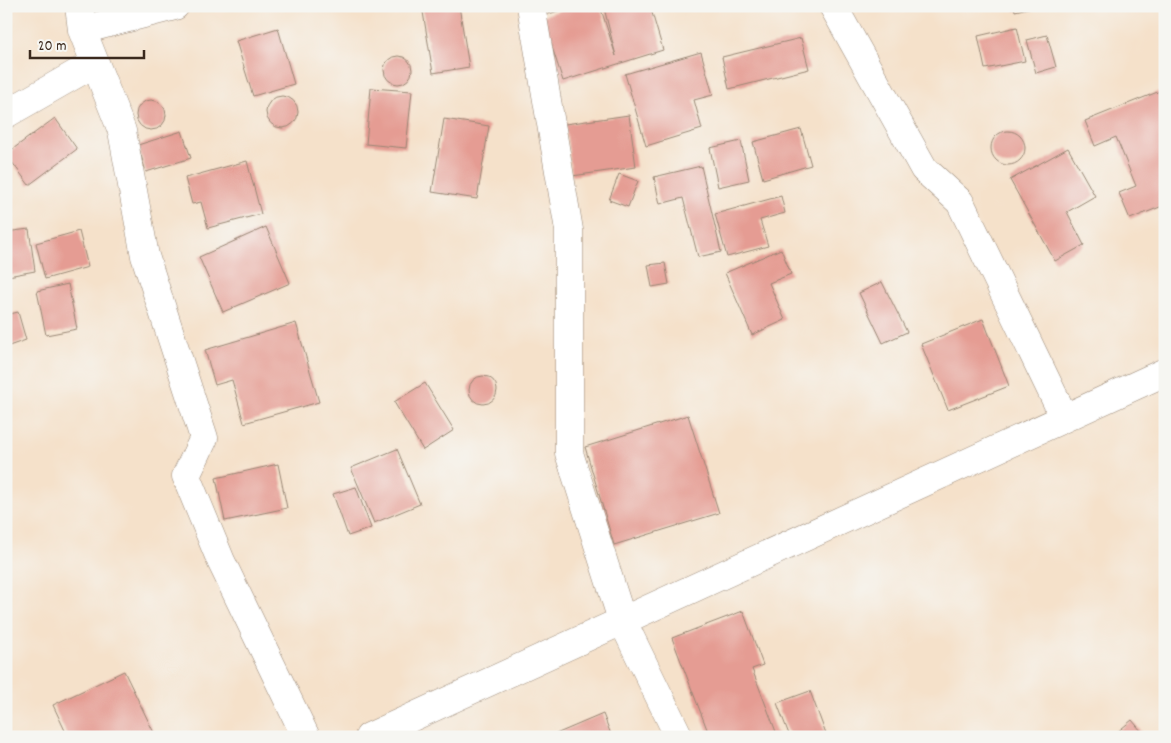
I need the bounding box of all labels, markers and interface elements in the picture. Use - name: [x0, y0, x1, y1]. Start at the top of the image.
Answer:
- scale bar: [30, 28, 144, 60]
- text: 20 m: [38, 36, 66, 58]

